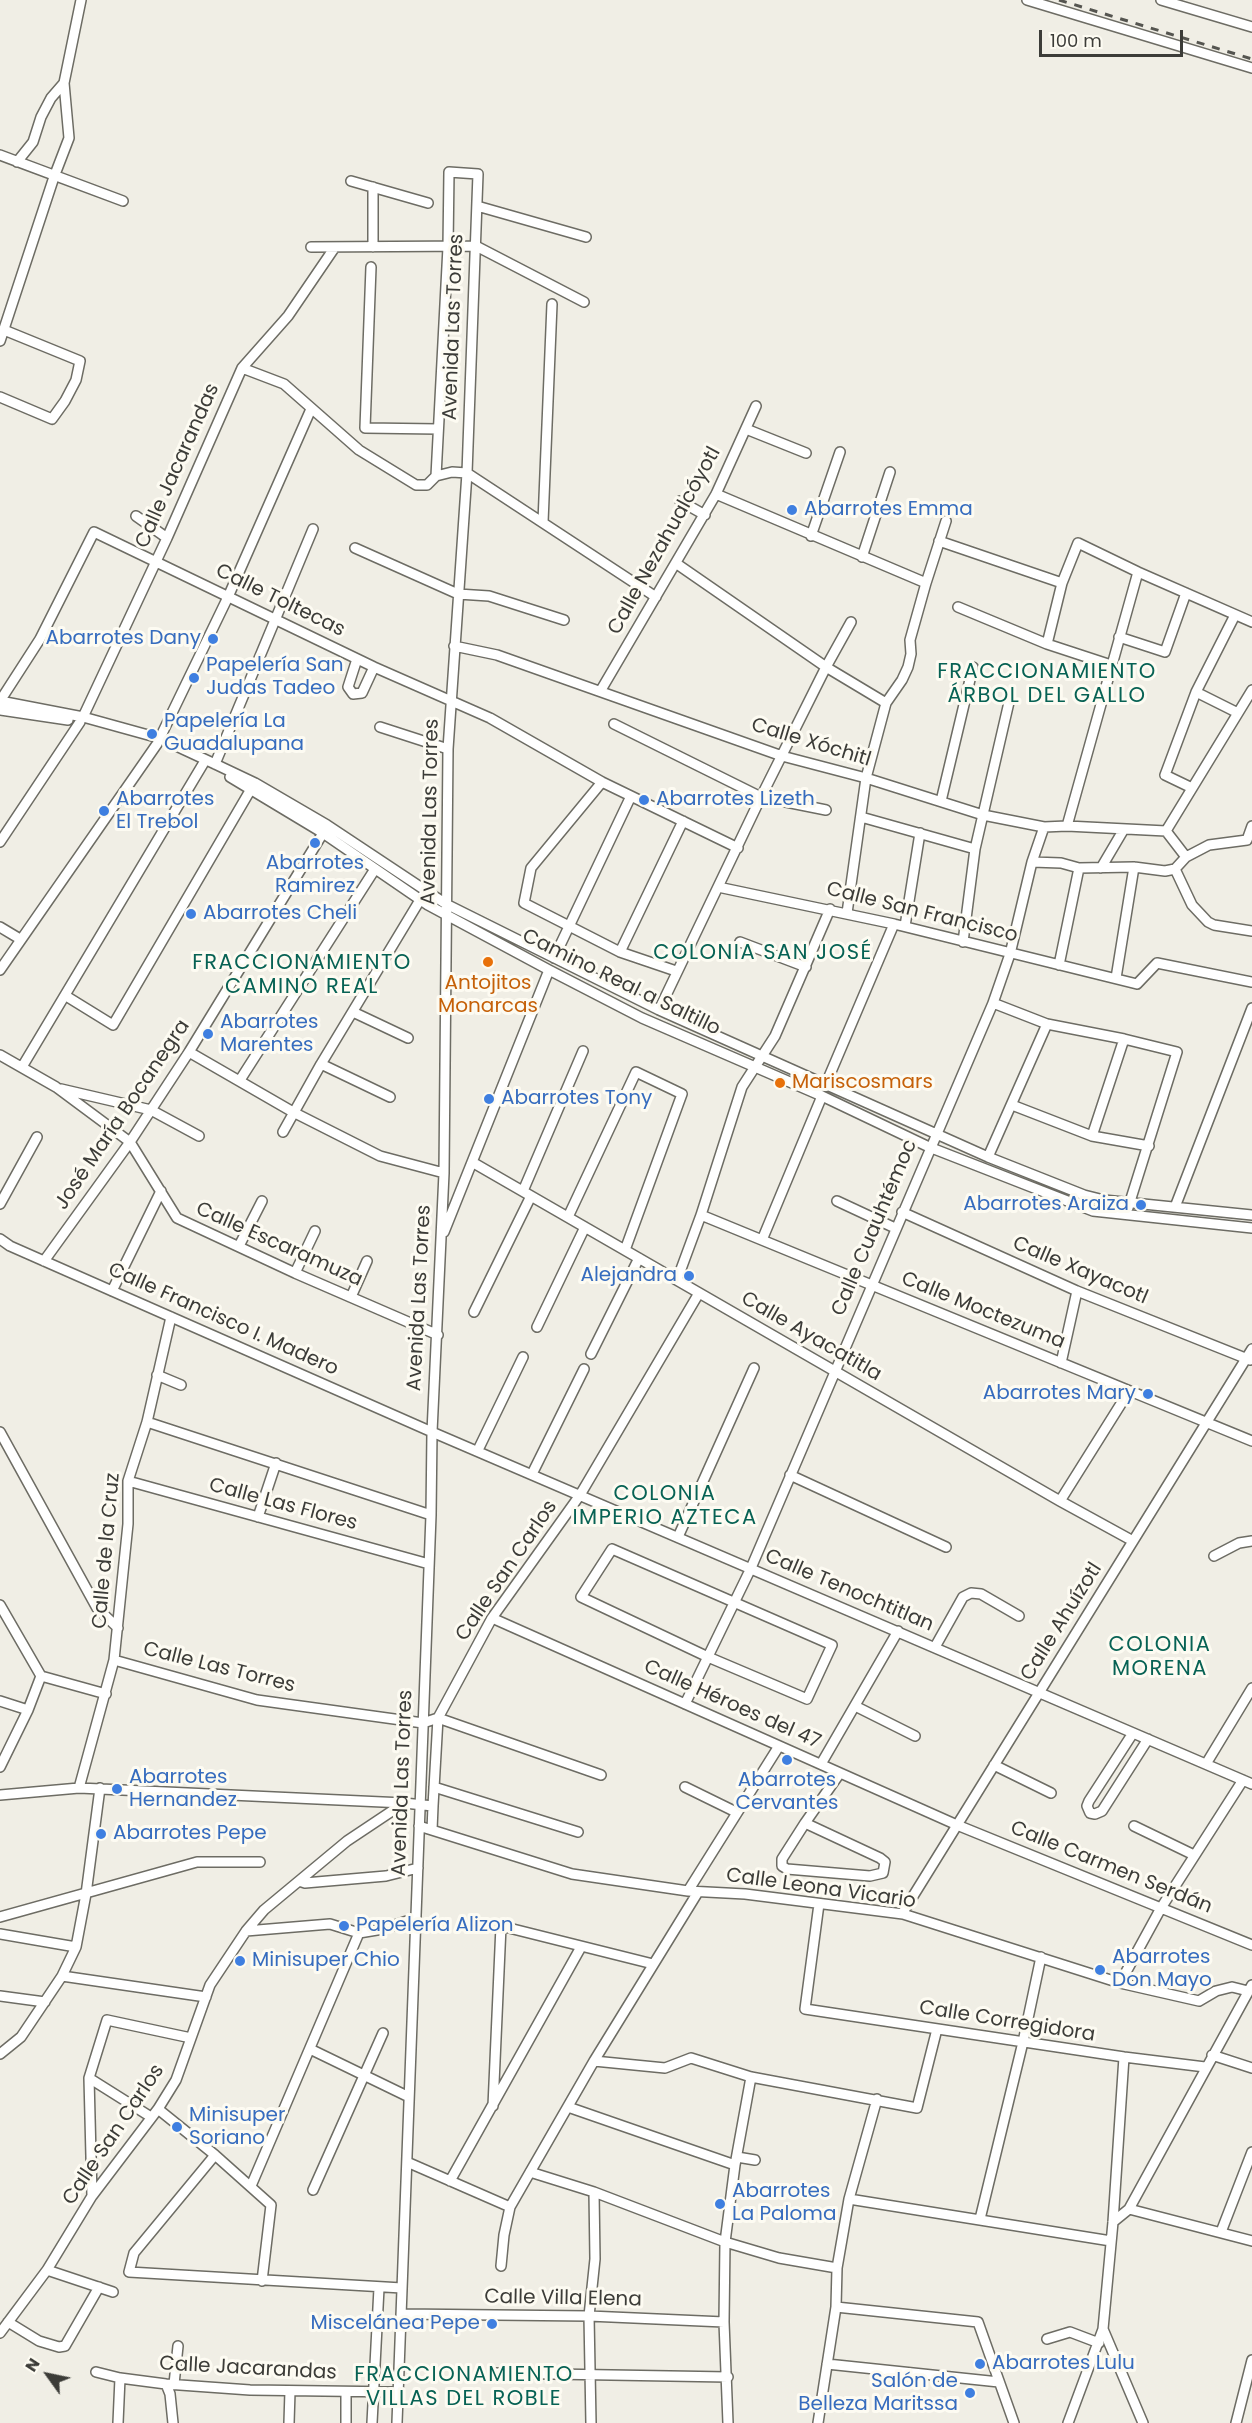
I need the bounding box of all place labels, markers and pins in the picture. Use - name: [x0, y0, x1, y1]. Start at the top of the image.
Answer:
- place label: Abarrotes Emma: [804, 498, 973, 522]
- marker: Abarrotes Emma: [785, 503, 799, 517]
- place label: Abarrotes Dany: [46, 627, 201, 651]
- marker: Abarrotes Dany: [206, 632, 220, 646]
- place label: Papelería San Judas Tadeo: [206, 654, 344, 701]
- marker: Papelería San Judas Tadeo: [187, 671, 201, 685]
- place label: Papelería La Guadalupana: [164, 710, 304, 757]
- marker: Papelería La Guadalupana: [145, 727, 159, 741]
- place label: Abarrotes El Trebol: [116, 788, 214, 835]
- place label: Abarrotes Lizeth: [656, 788, 815, 812]
- marker: Abarrotes Lizeth: [637, 793, 651, 807]
- marker: Abarrotes El Trebol: [97, 804, 111, 818]
- marker: Abarrotes Ramirez: [308, 836, 322, 850]
- place label: Abarrotes Ramirez: [266, 852, 364, 899]
- place label: Abarrotes Cheli: [203, 902, 357, 926]
- marker: Abarrotes Cheli: [184, 907, 198, 921]
- marker: Antojitos Monarcas: [481, 955, 495, 969]
- place label: Antojitos Monarcas: [438, 972, 538, 1019]
- place label: Abarrotes Marentes: [220, 1011, 318, 1058]
- marker: Abarrotes Marentes: [201, 1027, 215, 1041]
- place label: Mariscosmars: [792, 1071, 933, 1095]
- marker: Mariscosmars: [773, 1076, 787, 1090]
- place label: Abarrotes Tony: [501, 1087, 652, 1111]
- marker: Abarrotes Tony: [482, 1092, 496, 1106]
- place label: Abarrotes Araiza: [963, 1193, 1129, 1217]
- marker: Abarrotes Araiza: [1134, 1198, 1148, 1212]
- place label: Alejandra: [580, 1264, 677, 1288]
- marker: Alejandra: [682, 1269, 696, 1283]
- place label: Abarrotes Mary: [983, 1382, 1136, 1406]
- marker: Abarrotes Mary: [1141, 1387, 1155, 1401]
- marker: Abarrotes Cervantes: [780, 1753, 794, 1767]
- place label: Abarrotes Hernandez: [129, 1766, 237, 1813]
- place label: Abarrotes Cervantes: [736, 1769, 838, 1816]
- marker: Abarrotes Hernandez: [110, 1782, 124, 1796]
- place label: Abarrotes Pepe: [113, 1822, 267, 1846]
- marker: Abarrotes Pepe: [94, 1827, 108, 1841]
- place label: Papelería Alizon: [356, 1914, 514, 1938]
- marker: Papelería Alizon: [337, 1919, 351, 1933]
- place label: Abarrotes Don Mayo: [1112, 1946, 1212, 1993]
- place label: Minisuper Chio: [252, 1949, 400, 1973]
- marker: Minisuper Chio: [233, 1954, 247, 1968]
- marker: Abarrotes Don Mayo: [1093, 1963, 1107, 1977]
- place label: Minisuper Soriano: [189, 2104, 285, 2151]
- marker: Minisuper Soriano: [170, 2120, 184, 2134]
- place label: Abarrotes La Paloma: [732, 2180, 836, 2227]
- marker: Abarrotes La Paloma: [713, 2197, 727, 2211]
- place label: Miscelánea Pepe: [310, 2312, 480, 2336]
- marker: Miscelánea Pepe: [485, 2317, 499, 2331]
- place label: Abarrotes Lulu: [992, 2352, 1135, 2376]
- marker: Abarrotes Lulu: [973, 2357, 987, 2371]
- place label: Salón de Belleza Maritssa: [798, 2370, 958, 2417]
- marker: Salón de Belleza Maritssa: [963, 2386, 977, 2400]

